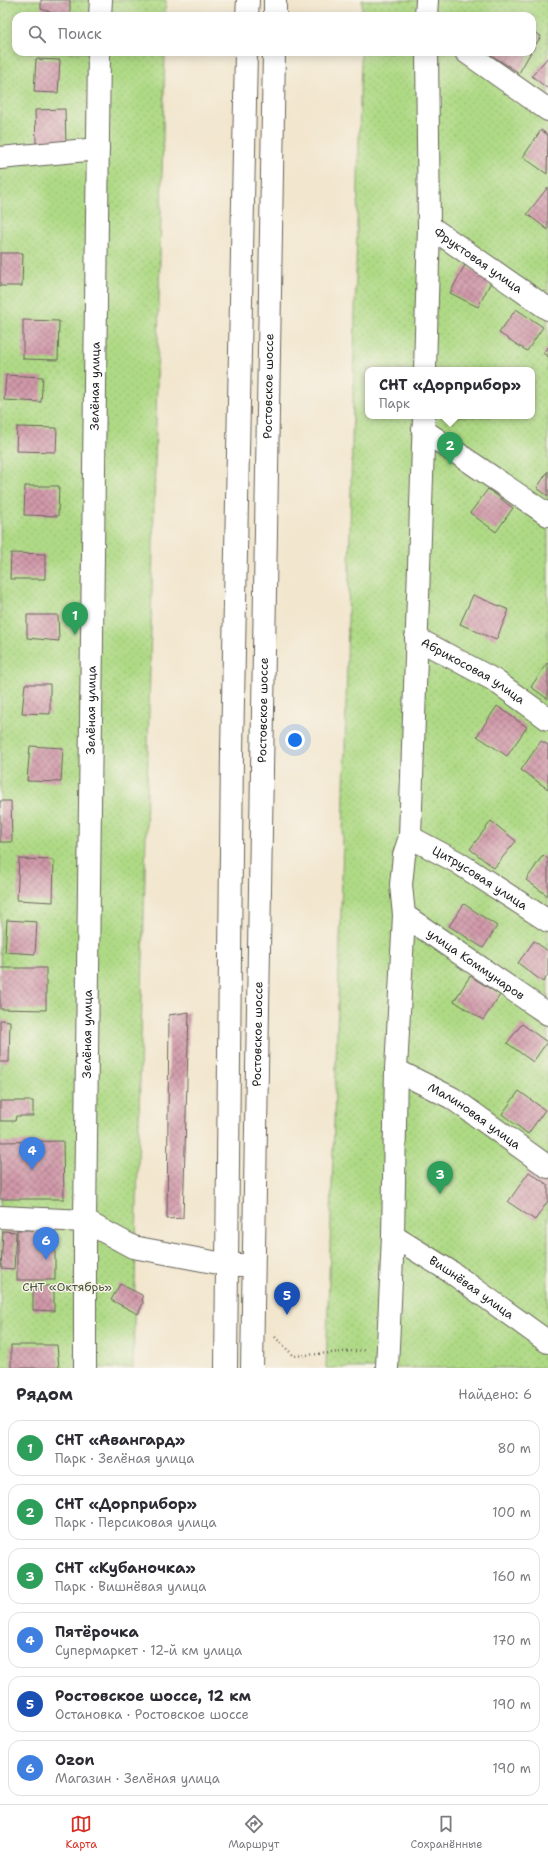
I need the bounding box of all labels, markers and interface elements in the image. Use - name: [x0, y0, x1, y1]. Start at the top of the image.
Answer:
- search box: [12, 12, 536, 56]
- icon: search: [26, 23, 48, 45]
- text: Поиск: [58, 24, 102, 44]
- street label: Фруктовая улица: [431, 224, 526, 297]
- street label: Ростовское шоссе: [260, 333, 277, 439]
- street label: Зелёная улица: [86, 341, 104, 430]
- popup: [365, 367, 535, 419]
- text: СНТ «Дорприбор»: [379, 375, 521, 395]
- text: Парк: [379, 395, 410, 412]
- pin: 2: [437, 432, 463, 465]
- pin: 1: [62, 602, 88, 635]
- street label: Абрикосовая улица: [418, 634, 529, 708]
- street label: Ростовское шоссе: [254, 657, 272, 763]
- street label: Зелёная улица: [83, 665, 100, 754]
- your location: [285, 730, 305, 750]
- street label: Цитрусовая улица: [429, 842, 531, 914]
- street label: улица Коммунаров: [424, 925, 528, 1004]
- street label: Ростовское шоссе: [249, 981, 266, 1087]
- street label: Зелёная улица: [79, 989, 96, 1078]
- street label: Малиновая улица: [425, 1079, 524, 1153]
- pin: 4: [19, 1137, 45, 1170]
- pin: 3: [427, 1161, 453, 1194]
- pin: 6: [33, 1227, 59, 1260]
- street label: Вишнёвая улица: [426, 1252, 517, 1323]
- park label: СНТ «Октябрь»: [22, 1279, 112, 1295]
- pin: 5: [274, 1282, 300, 1315]
- text: Рядом: [16, 1383, 73, 1405]
- text: Найдено: 6: [458, 1386, 532, 1403]
- text: СНТ «Авангард»: [55, 1430, 185, 1450]
- text: 1: [27, 1440, 33, 1457]
- text: 80 m: [497, 1440, 531, 1457]
- text: Парк · Зелёная улица: [55, 1450, 194, 1467]
- text: СНТ «Дорприбор»: [55, 1494, 197, 1514]
- text: 2: [25, 1504, 35, 1521]
- text: 100 m: [492, 1504, 531, 1521]
- text: Парк · Персиковая улица: [55, 1514, 217, 1531]
- text: СНТ «Кубаночка»: [55, 1558, 196, 1578]
- text: 3: [25, 1568, 35, 1585]
- text: 160 m: [493, 1568, 531, 1585]
- text: Парк · Вишнёвая улица: [55, 1578, 206, 1595]
- text: Пятёрочка: [55, 1622, 139, 1642]
- text: 4: [25, 1632, 35, 1649]
- text: 170 m: [493, 1632, 531, 1649]
- text: Супермаркет · 12-й км улица: [55, 1642, 242, 1659]
- text: Ростовское шоссе, 12 км: [55, 1686, 251, 1706]
- text: 5: [26, 1696, 34, 1713]
- text: 190 m: [492, 1696, 531, 1713]
- text: Остановка · Ростовское шоссе: [55, 1706, 249, 1723]
- text: Ozon: [55, 1750, 95, 1770]
- text: 6: [25, 1760, 35, 1777]
- text: 190 m: [492, 1760, 531, 1777]
- text: Магазин · Зелёная улица: [55, 1770, 220, 1787]
- tab: Карта: [66, 1813, 97, 1852]
- tab: Маршрут: [228, 1813, 279, 1852]
- tab: Сохранённые: [411, 1813, 482, 1852]

